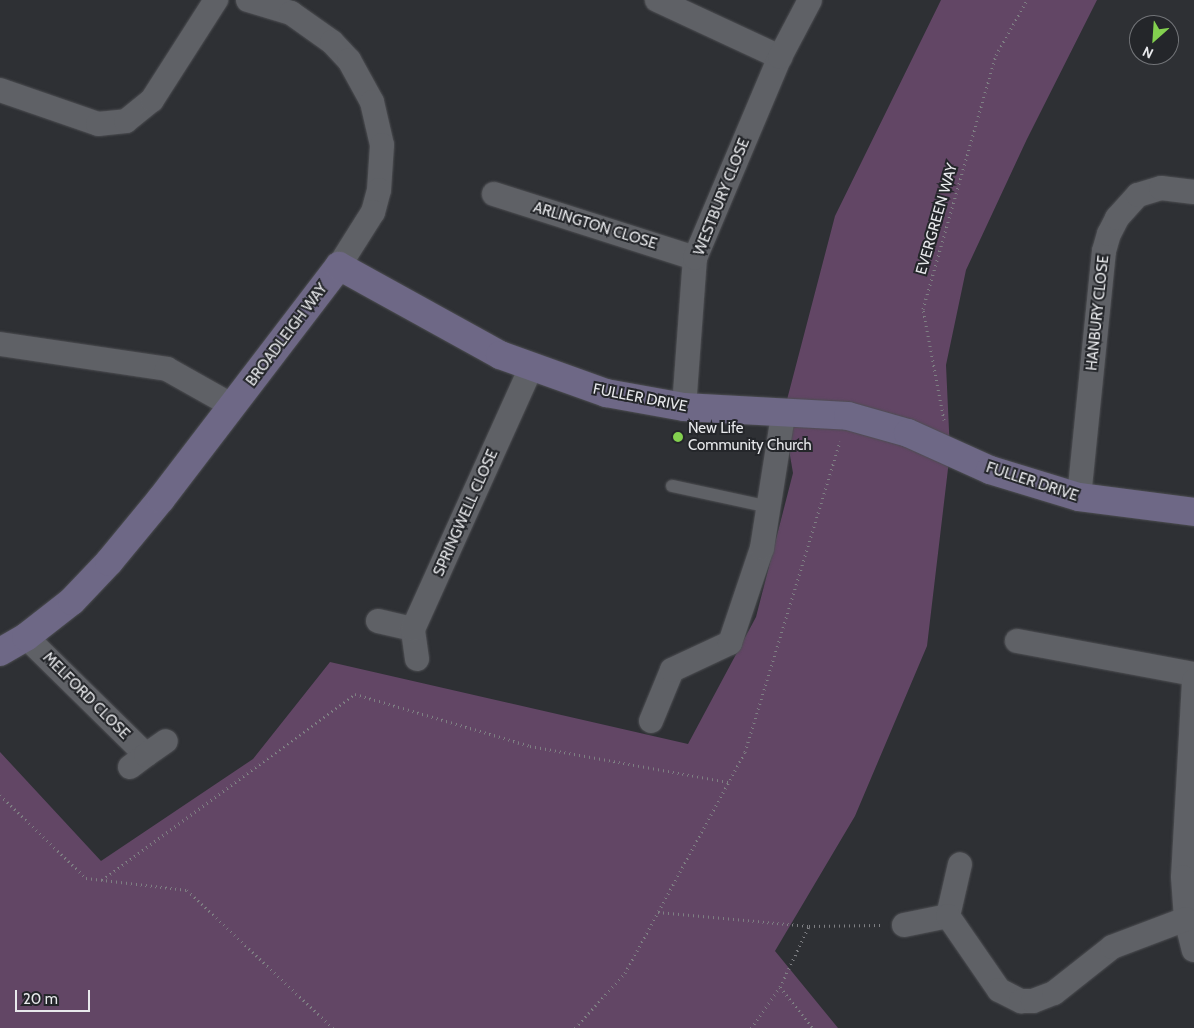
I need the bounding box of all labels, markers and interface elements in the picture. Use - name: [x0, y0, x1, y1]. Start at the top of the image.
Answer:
- north arrow: [1129, 15, 1179, 65]
- text: N: [1139, 42, 1156, 63]
- street label: WESTBURY CLOSE: [690, 136, 754, 258]
- street label: EVERGREEN WAY: [913, 161, 961, 277]
- street label: ARLINGTON CLOSE: [531, 199, 659, 253]
- street label: HANBURY CLOSE: [1083, 254, 1113, 372]
- street label: BROADLEIGH WAY: [243, 280, 331, 390]
- street label: FULLER DRIVE: [591, 380, 689, 416]
- place label: New Life Community Church: [688, 419, 812, 454]
- marker: New Life Community Church: [672, 431, 684, 443]
- street label: SPRINGWELL CLOSE: [430, 447, 502, 579]
- street label: FULLER DRIVE: [984, 459, 1080, 505]
- street label: MELFORD CLOSE: [39, 649, 133, 743]
- scale bar: [18, 980, 92, 1012]
- text: 20 m: [23, 990, 58, 1008]

